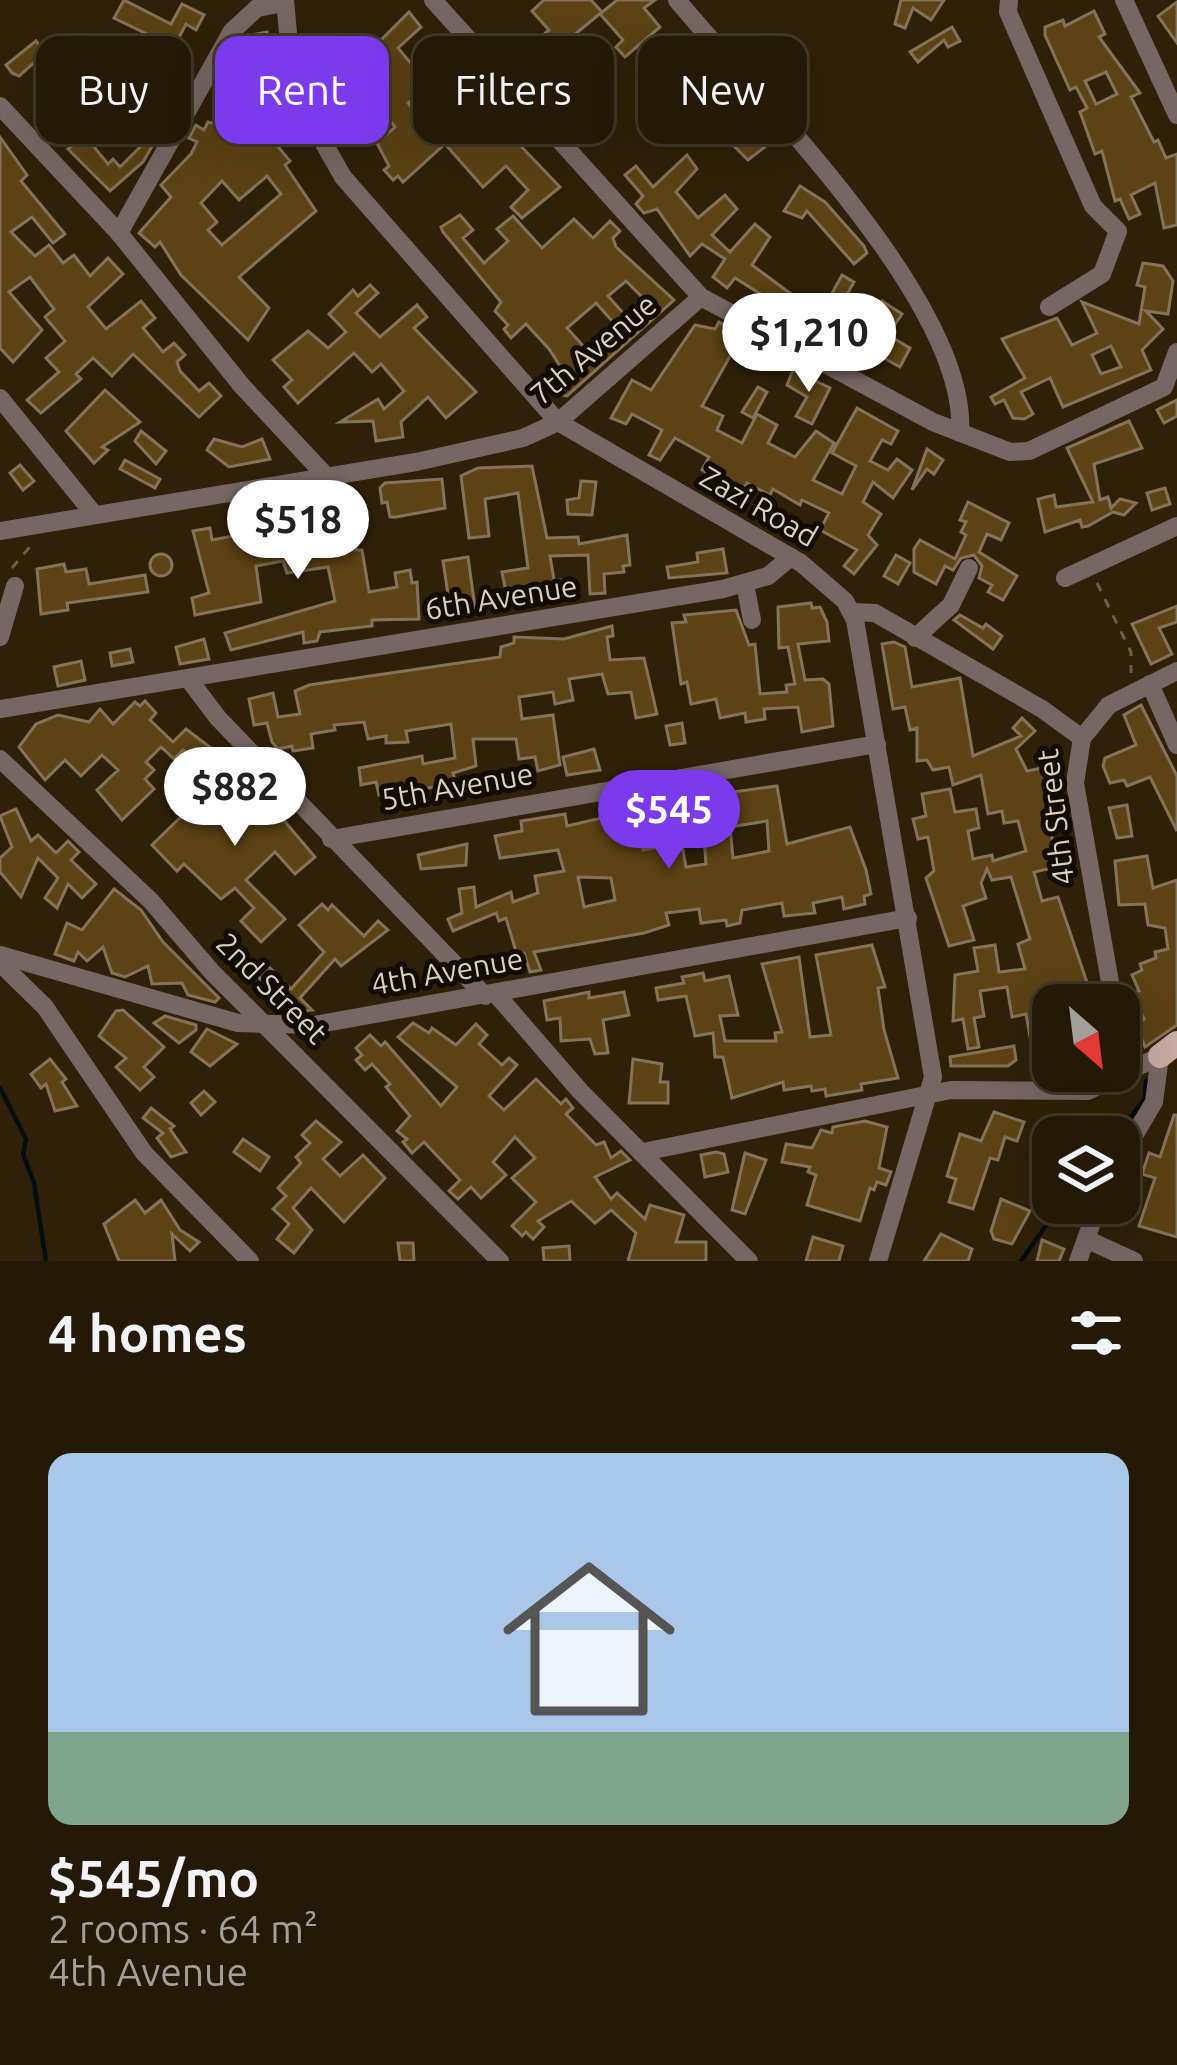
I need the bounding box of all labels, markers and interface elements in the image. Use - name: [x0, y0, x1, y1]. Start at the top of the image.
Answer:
- chip: Buy: [36, 36, 191, 144]
- chip: Rent: [215, 36, 389, 144]
- chip: Filters: [413, 36, 614, 144]
- chip: New: [638, 36, 807, 144]
- street label: 7th Avenue: [523, 287, 663, 411]
- pin: $1,210: [711, 293, 907, 395]
- text: $1,210: [749, 310, 869, 353]
- street label: Zazi Road: [694, 459, 824, 553]
- pin: $518: [227, 480, 369, 582]
- text: $518: [254, 497, 342, 540]
- street label: 6th Avenue: [422, 568, 580, 626]
- pin: $882: [164, 747, 306, 849]
- street label: 4th Street: [1030, 747, 1080, 887]
- street label: 5th Avenue: [378, 756, 536, 816]
- text: $882: [191, 764, 279, 807]
- pin: $545: [598, 770, 740, 872]
- text: $545: [625, 787, 713, 830]
- street label: 2nd Street: [210, 926, 334, 1050]
- street label: 4th Avenue: [368, 941, 526, 1001]
- north arrow: [1032, 984, 1140, 1092]
- map controls: [1032, 984, 1140, 1224]
- button: layers: [1032, 1116, 1140, 1224]
- icon: filters: [1063, 1300, 1129, 1366]
- text: 4 homes: [48, 1304, 247, 1362]
- icon: home: [481, 1531, 697, 1747]
- text: $545/mo: [48, 1849, 259, 1907]
- text: 2 rooms · 64 m²: [48, 1907, 318, 1950]
- text: 4th Avenue: [48, 1950, 248, 1993]

